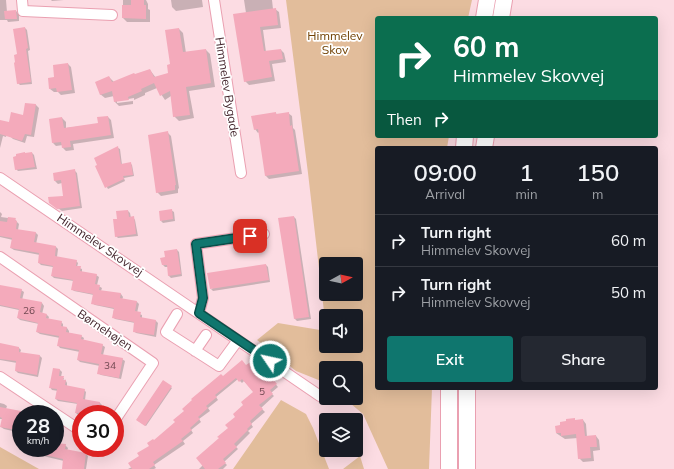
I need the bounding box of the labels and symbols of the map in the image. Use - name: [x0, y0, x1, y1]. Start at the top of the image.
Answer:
- park label: Himmelev Skov: [307, 28, 363, 57]
- street label: Himmelev Bygade: [212, 36, 243, 138]
- street label: Himmelev Skovvej: [54, 210, 146, 279]
- pin: [233, 219, 267, 253]
- north arrow: [319, 257, 363, 301]
- house number: 26: [23, 304, 35, 317]
- street label: Børnehøjen: [75, 306, 136, 353]
- position arrow: [249, 340, 291, 382]
- house number: 34: [104, 359, 116, 372]
- house number: 5: [259, 385, 265, 398]
- speed limit sign: 30: [72, 405, 124, 457]

